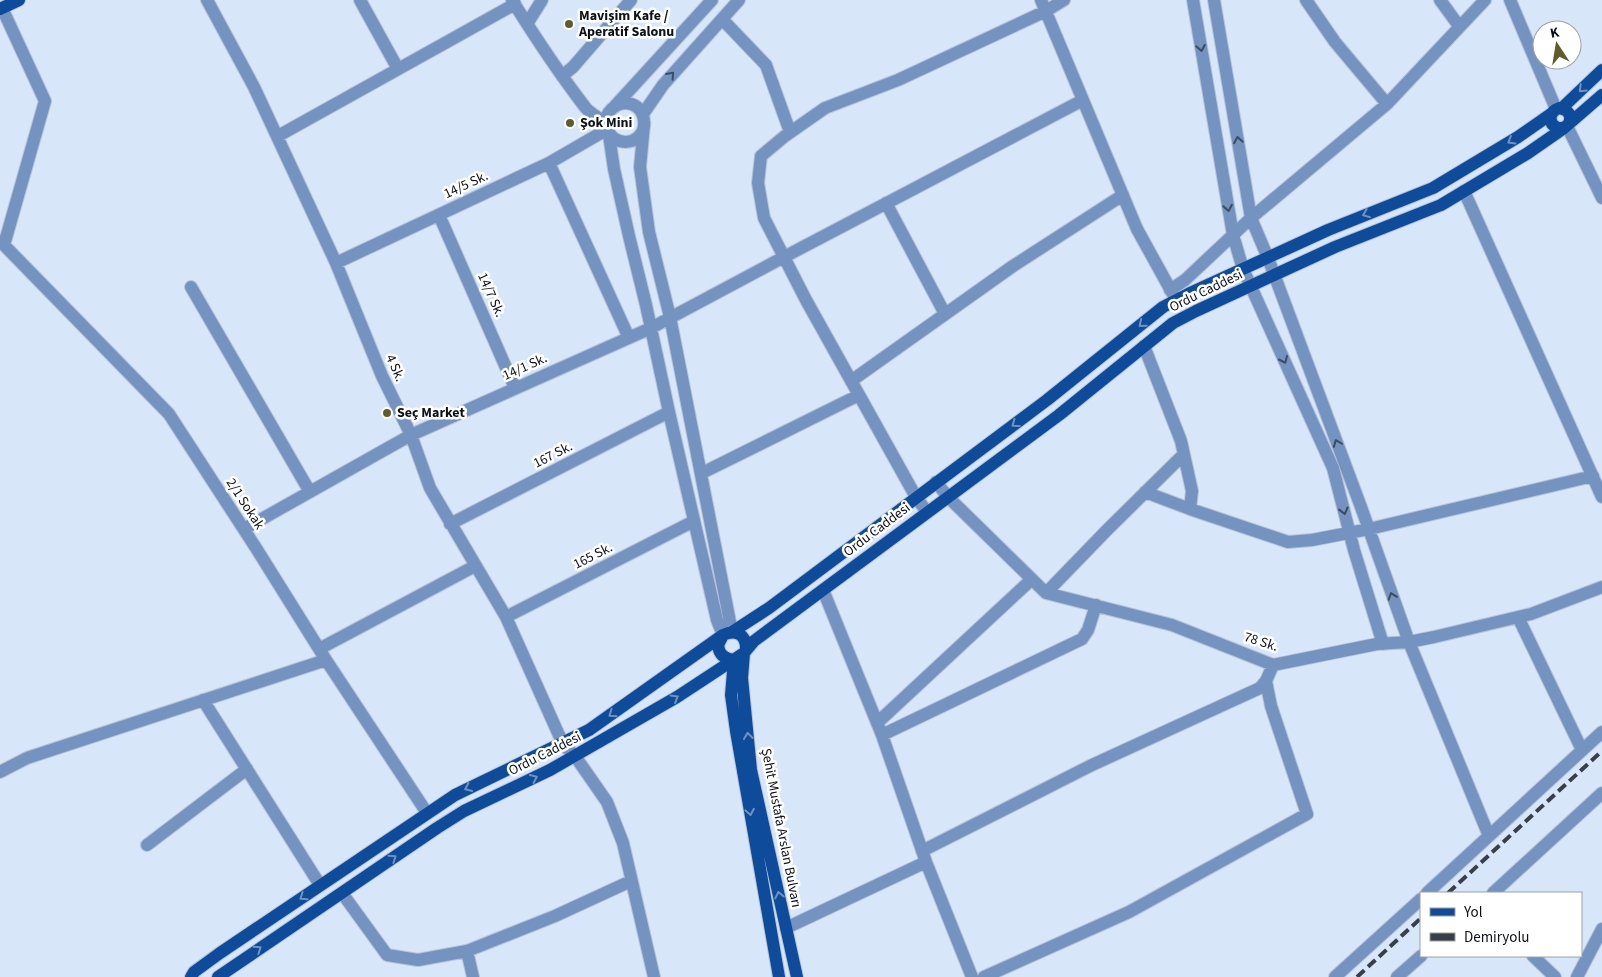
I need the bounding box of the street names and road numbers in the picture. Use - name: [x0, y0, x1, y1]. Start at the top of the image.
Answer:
- street label: 14/5 Sk.: [441, 166, 491, 204]
- street label: Ordu Caddesi: [1166, 265, 1246, 317]
- street label: 14/7 Sk.: [472, 270, 510, 320]
- street label: 14/1 Sk.: [500, 348, 550, 386]
- street label: 4 Sk.: [380, 351, 410, 385]
- street label: 167 Sk.: [530, 437, 576, 473]
- street label: 2/1 Sokak: [221, 474, 269, 534]
- street label: Ordu Caddesi: [839, 498, 915, 562]
- street label: 165 Sk.: [570, 538, 616, 574]
- street label: 78 Sk.: [1241, 627, 1281, 657]
- street label: Ordu Caddesi: [505, 727, 585, 781]
- street label: Şehit Mustafa Arslan Bulvarı: [756, 747, 806, 909]

